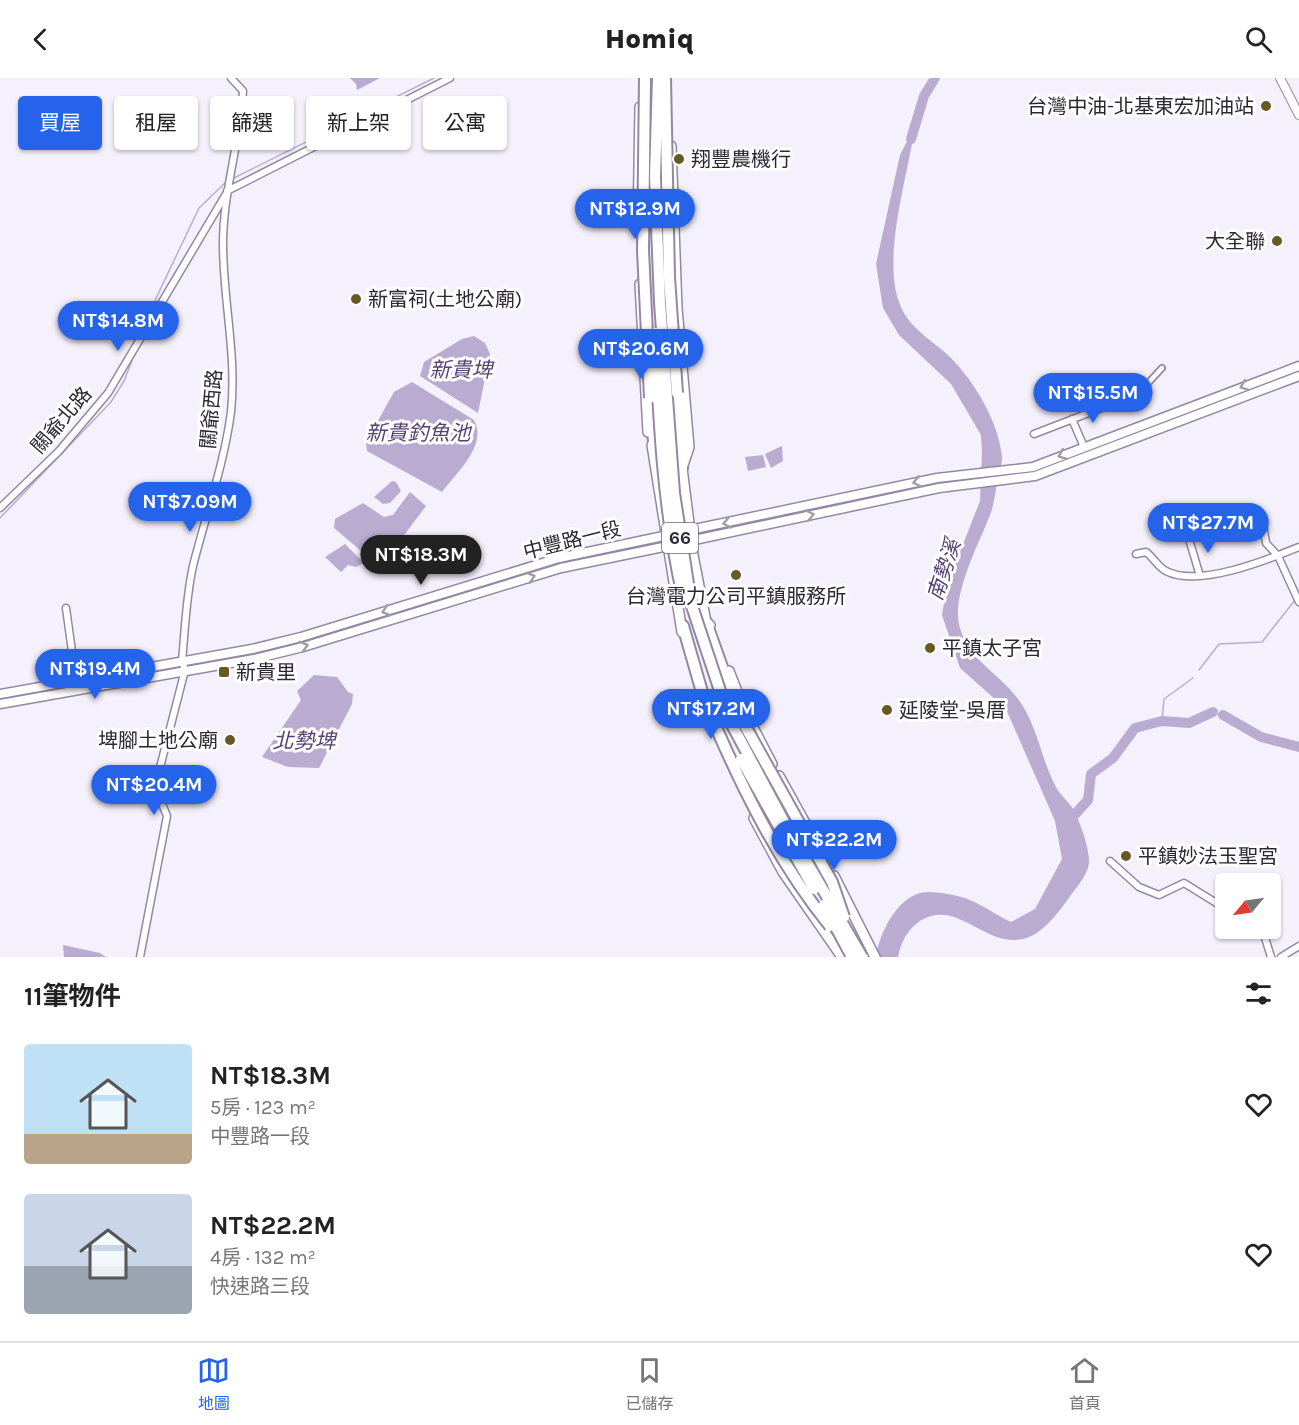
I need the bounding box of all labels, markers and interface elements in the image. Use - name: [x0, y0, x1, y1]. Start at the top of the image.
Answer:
- icon: back: [24, 23, 57, 56]
- text: Homiq: [605, 23, 694, 55]
- icon: search: [1242, 23, 1275, 56]
- place label: 台灣中油-北基東宏加油站: [1027, 95, 1254, 118]
- chip: 買屋: [18, 96, 102, 150]
- chip: 租屋: [114, 96, 198, 150]
- chip: 篩選: [210, 96, 294, 150]
- chip: 新上架: [306, 96, 411, 150]
- chip: 公寓: [423, 96, 507, 150]
- marker: 台灣中油-北基東宏加油站: [1259, 99, 1273, 113]
- place label: 翔豐農機行: [691, 148, 791, 171]
- marker: 翔豐農機行: [672, 152, 686, 166]
- pin: NT$12.9M: [573, 189, 697, 240]
- text: NT$12.9M: [589, 197, 681, 220]
- place label: 大全聯: [1205, 230, 1265, 253]
- marker: 大全聯: [1270, 234, 1284, 248]
- place label: 新富祠(土地公廟): [368, 288, 522, 311]
- marker: 新富祠(土地公廟): [349, 292, 363, 306]
- pin: NT$14.8M: [56, 301, 180, 352]
- text: NT$14.8M: [72, 309, 164, 332]
- pin: NT$20.6M: [579, 329, 703, 380]
- text: NT$20.6M: [592, 337, 690, 360]
- water label: 新貴埤: [430, 358, 495, 382]
- street label: 關爺西路: [197, 368, 226, 450]
- pin: NT$15.5M: [1031, 373, 1155, 424]
- one-way arrow: [1239, 379, 1250, 392]
- text: NT$15.5M: [1048, 381, 1138, 404]
- street label: 關爺北路: [26, 383, 96, 458]
- water label: 新貴釣魚池: [366, 421, 472, 445]
- one-way arrow: [1057, 448, 1068, 460]
- one-way arrow: [913, 475, 923, 488]
- pin: NT$7.09M: [128, 482, 252, 533]
- text: NT$7.09M: [142, 490, 238, 513]
- pin: NT$27.7M: [1146, 503, 1270, 554]
- one-way arrow: [805, 509, 815, 522]
- text: NT$27.7M: [1162, 511, 1254, 534]
- one-way arrow: [722, 516, 732, 529]
- street label: 中豐路一段: [521, 517, 623, 564]
- road number: 66: [662, 523, 698, 553]
- water label: 南勢溪: [923, 533, 966, 604]
- pin: NT$18.3M: [359, 535, 483, 586]
- text: NT$18.3M: [374, 543, 468, 566]
- marker: 台灣電力公司平鎮服務所: [729, 568, 743, 582]
- one-way arrow: [525, 572, 536, 584]
- place label: 台灣電力公司平鎮服務所: [626, 585, 846, 608]
- one-way arrow: [381, 604, 392, 616]
- place label: 平鎮太子宮: [942, 637, 1042, 660]
- one-way arrow: [299, 641, 309, 654]
- marker: 平鎮太子宮: [923, 641, 937, 655]
- pin: NT$19.4M: [33, 649, 157, 700]
- text: NT$19.4M: [49, 657, 141, 680]
- place label: 新貴里: [236, 661, 296, 684]
- marker: 新貴里: [217, 665, 231, 679]
- pin: NT$17.2M: [649, 689, 773, 740]
- text: NT$17.2M: [666, 697, 756, 720]
- place label: 延陵堂-吳厝: [899, 699, 1006, 722]
- marker: 延陵堂-吳厝: [880, 703, 894, 717]
- place label: 埤腳土地公廟: [98, 729, 218, 752]
- water label: 北勢埤: [273, 729, 338, 753]
- marker: 埤腳土地公廟: [223, 733, 237, 747]
- pin: NT$20.4M: [92, 765, 216, 816]
- text: NT$20.4M: [105, 773, 203, 796]
- pin: NT$22.2M: [772, 820, 896, 871]
- text: NT$22.2M: [786, 828, 882, 851]
- place label: 平鎮妙法玉聖宮: [1138, 845, 1278, 868]
- marker: 平鎮妙法玉聖宮: [1119, 849, 1133, 863]
- north arrow: [1215, 873, 1281, 939]
- map controls: [1215, 873, 1281, 939]
- icon: filters: [1242, 977, 1275, 1010]
- text: 11筆物件: [24, 981, 121, 1012]
- text: NT$18.3M: [210, 1060, 331, 1091]
- icon: home: [72, 1068, 144, 1140]
- icon: heart: [1242, 1088, 1275, 1121]
- text: 5房 · 123 m²: [210, 1096, 316, 1119]
- text: 中豐路一段: [210, 1125, 310, 1148]
- text: NT$22.2M: [210, 1210, 336, 1241]
- icon: home: [72, 1218, 144, 1290]
- icon: heart: [1242, 1238, 1275, 1271]
- text: 4房 · 132 m²: [210, 1246, 316, 1269]
- text: 快速路三段: [210, 1275, 310, 1298]
- tab: 地圖: [197, 1354, 230, 1414]
- tab: 已儲存: [625, 1354, 673, 1414]
- tab: 首頁: [1068, 1354, 1101, 1414]

